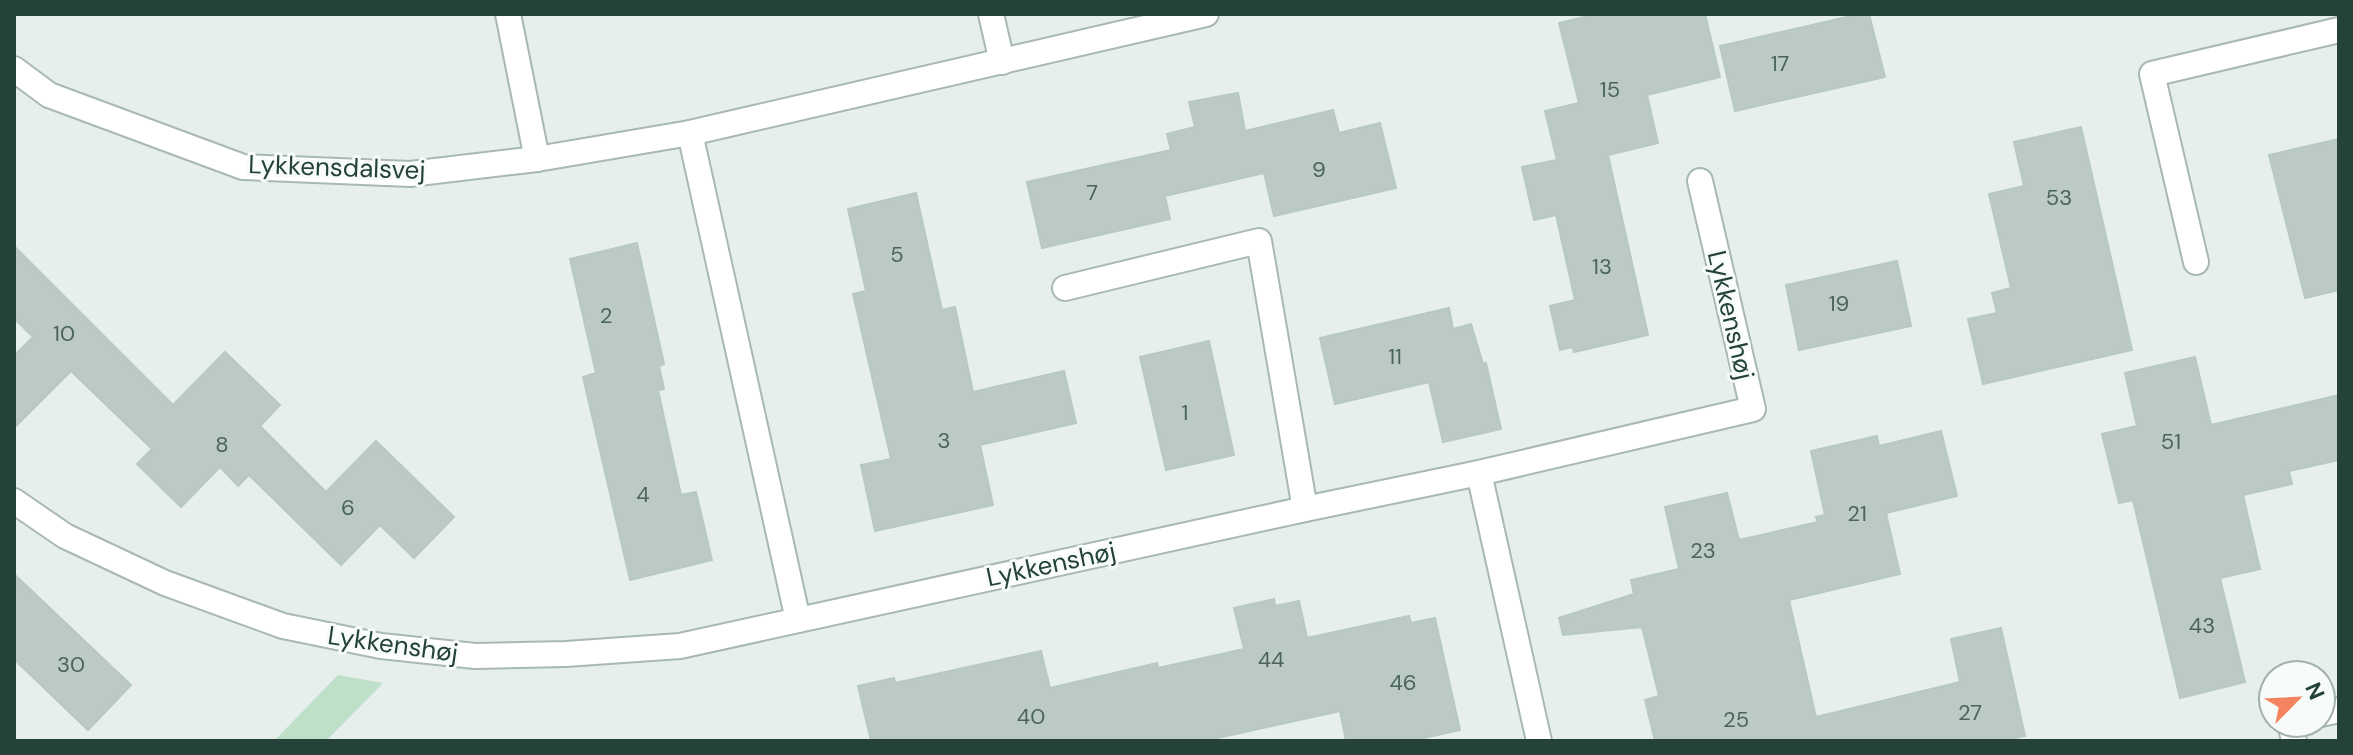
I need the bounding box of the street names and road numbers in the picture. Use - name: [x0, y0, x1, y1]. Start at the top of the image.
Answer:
- street label: Lykkensdalsvej: [248, 147, 426, 187]
- street label: Lykkenshøj: [1700, 247, 1762, 383]
- street label: Lykkenshøj: [983, 534, 1119, 594]
- street label: Lykkenshøj: [326, 618, 460, 670]

